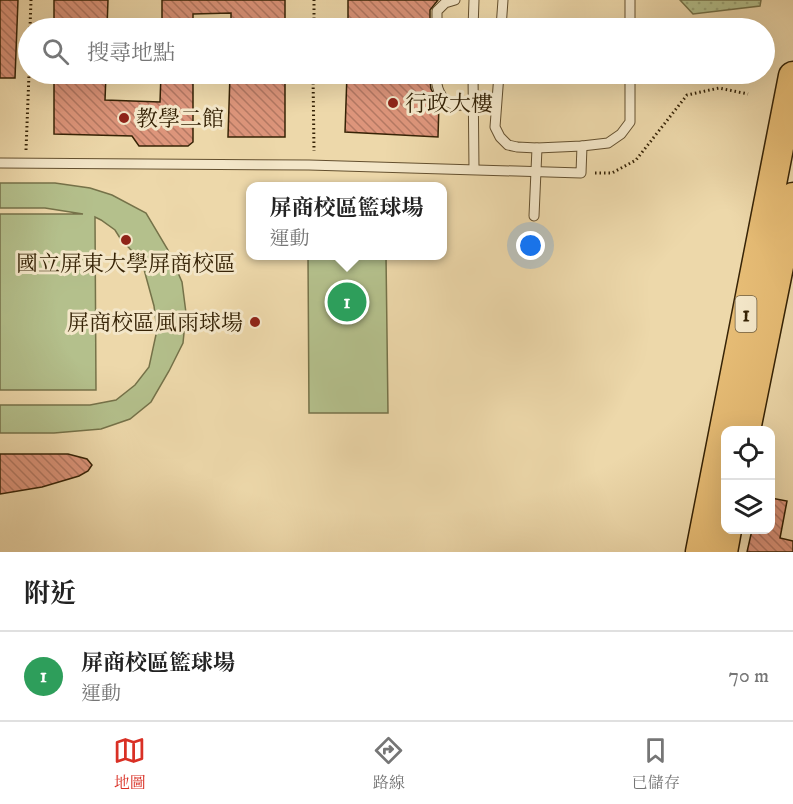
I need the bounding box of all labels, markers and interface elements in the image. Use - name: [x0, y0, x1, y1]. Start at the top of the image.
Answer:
- search box: [18, 18, 775, 84]
- icon: search: [39, 35, 72, 68]
- text: 搜尋地點: [87, 40, 175, 67]
- place label: 行政大樓: [405, 91, 493, 118]
- marker: 行政大樓: [386, 96, 400, 110]
- place label: 教學二館: [136, 106, 224, 133]
- marker: 教學二館: [117, 111, 131, 125]
- popup: [246, 182, 447, 260]
- text: 屏商校區籃球場: [269, 195, 424, 222]
- text: 運動: [269, 227, 309, 252]
- your location: [516, 231, 545, 260]
- marker: 國立屏東大學屏商校區: [119, 233, 133, 247]
- place label: 國立屏東大學屏商校區: [16, 251, 236, 278]
- pin: 1: [328, 280, 366, 324]
- road number: 1: [736, 296, 756, 332]
- place label: 屏商校區風雨球場: [67, 310, 243, 337]
- marker: 屏商校區風雨球場: [248, 315, 262, 329]
- map controls: [721, 426, 775, 534]
- button: locate: [721, 426, 775, 480]
- button: layers: [721, 480, 775, 534]
- text: 附近: [24, 578, 76, 611]
- text: 屏商校區籃球場: [81, 650, 235, 677]
- text: 1: [40, 664, 47, 689]
- text: 70 m: [728, 664, 769, 689]
- text: 運動: [81, 682, 121, 707]
- tab: 地圖: [113, 734, 146, 793]
- tab: 路線: [372, 734, 405, 793]
- tab: 已儲存: [632, 734, 680, 793]

